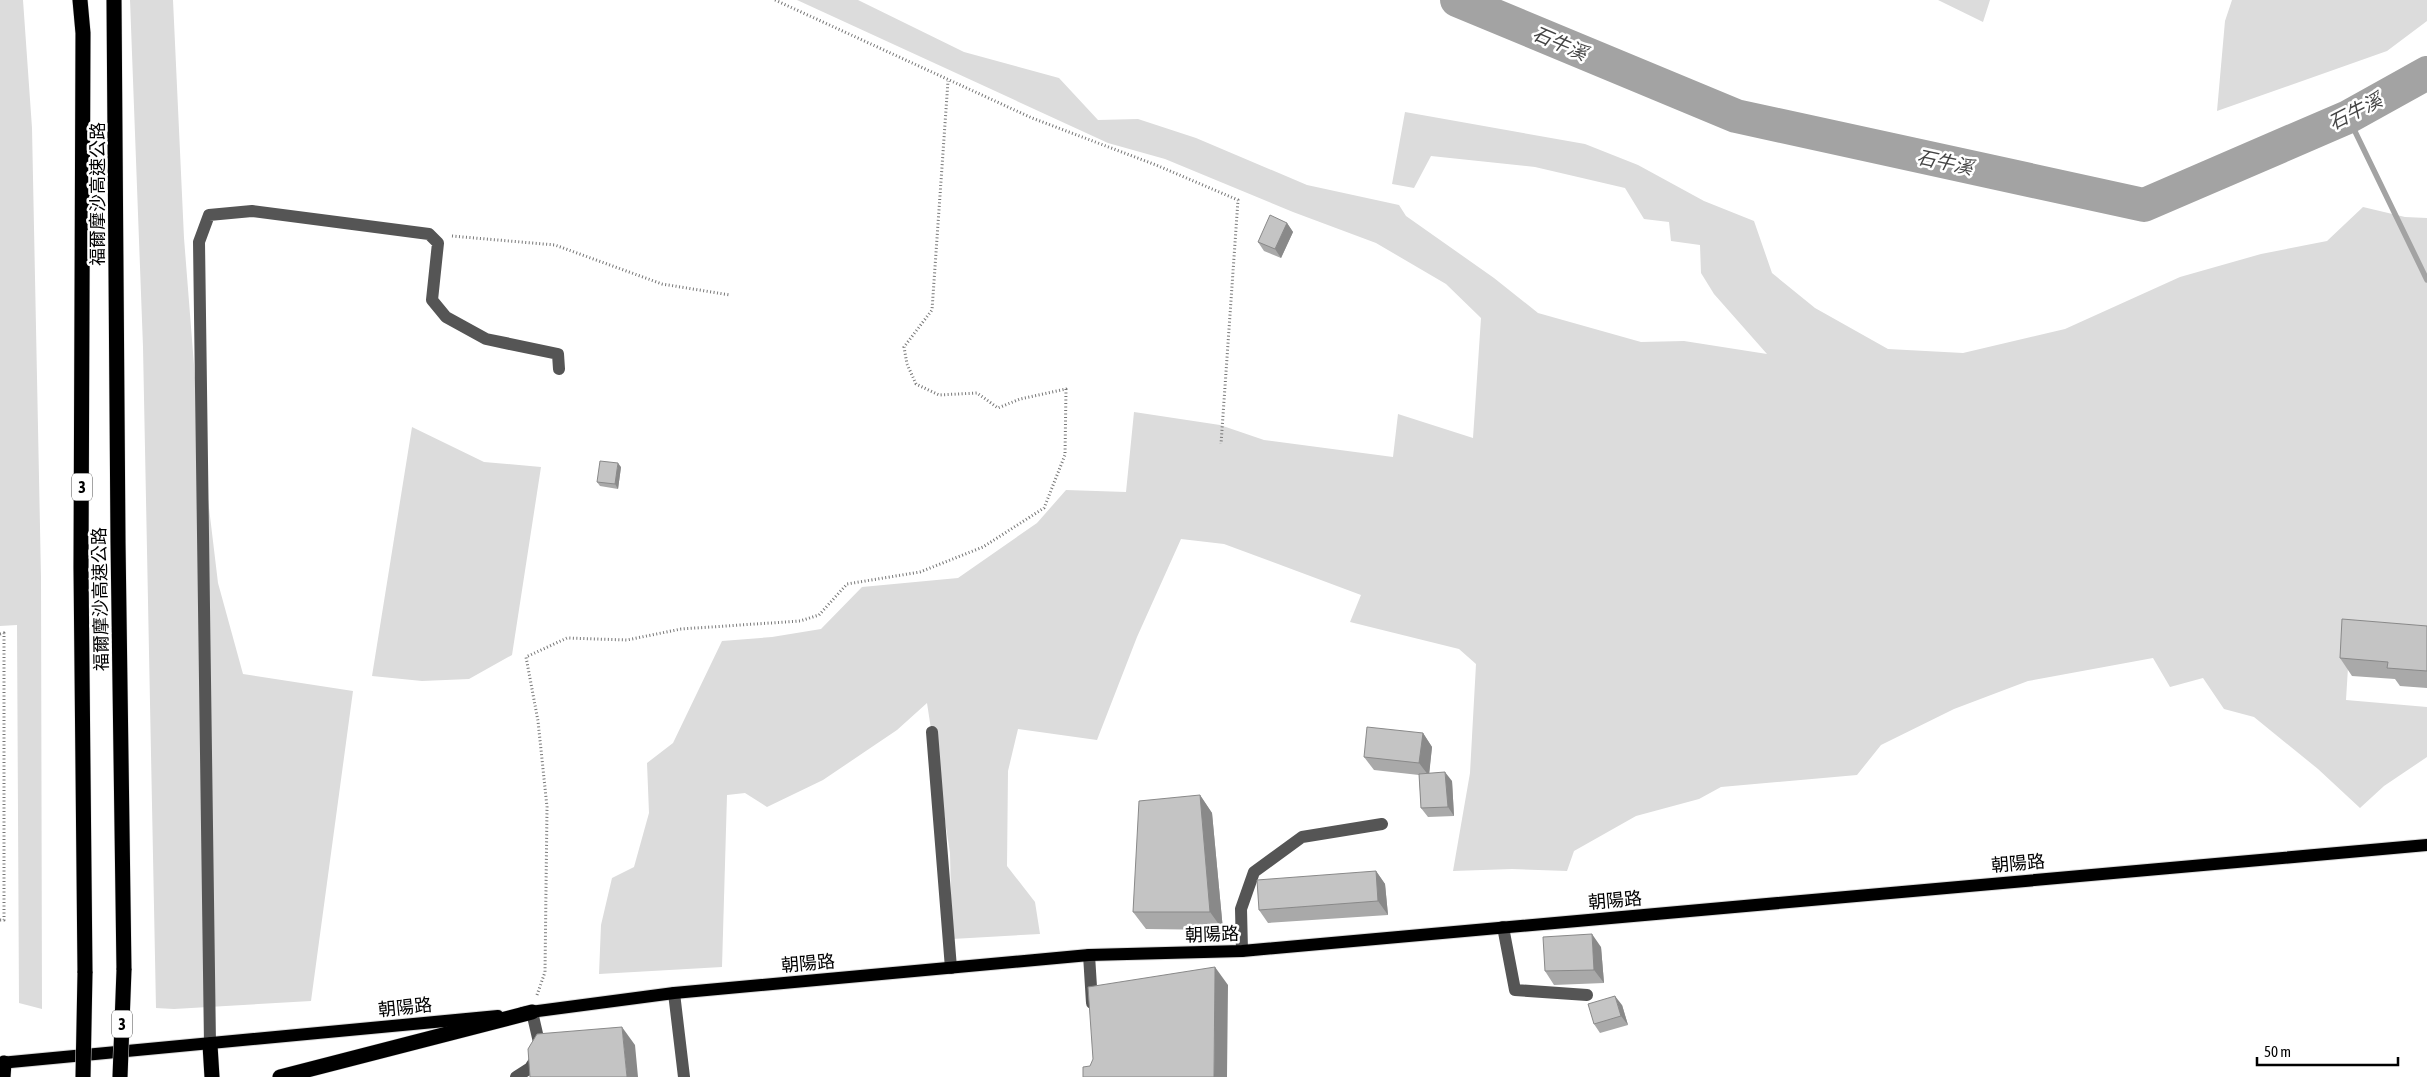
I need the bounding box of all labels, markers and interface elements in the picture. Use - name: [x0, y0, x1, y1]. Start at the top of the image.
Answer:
- water label: 石牛溪: [1529, 22, 1593, 65]
- water label: 石牛溪: [2325, 87, 2388, 134]
- street label: 福爾摩沙高速公路: [87, 122, 108, 266]
- water label: 石牛溪: [1915, 145, 1978, 179]
- road number: 3: [72, 474, 92, 501]
- street label: 福爾摩沙高速公路: [88, 527, 112, 671]
- street label: 朝陽路: [1990, 850, 2046, 876]
- street label: 朝陽路: [1587, 887, 1643, 913]
- street label: 朝陽路: [1185, 923, 1239, 945]
- street label: 朝陽路: [780, 950, 836, 976]
- street label: 朝陽路: [377, 994, 433, 1020]
- road number: 3: [112, 1011, 132, 1038]
- scale bar: [2257, 1034, 2398, 1066]
- text: 50 m: [2264, 1043, 2291, 1060]

